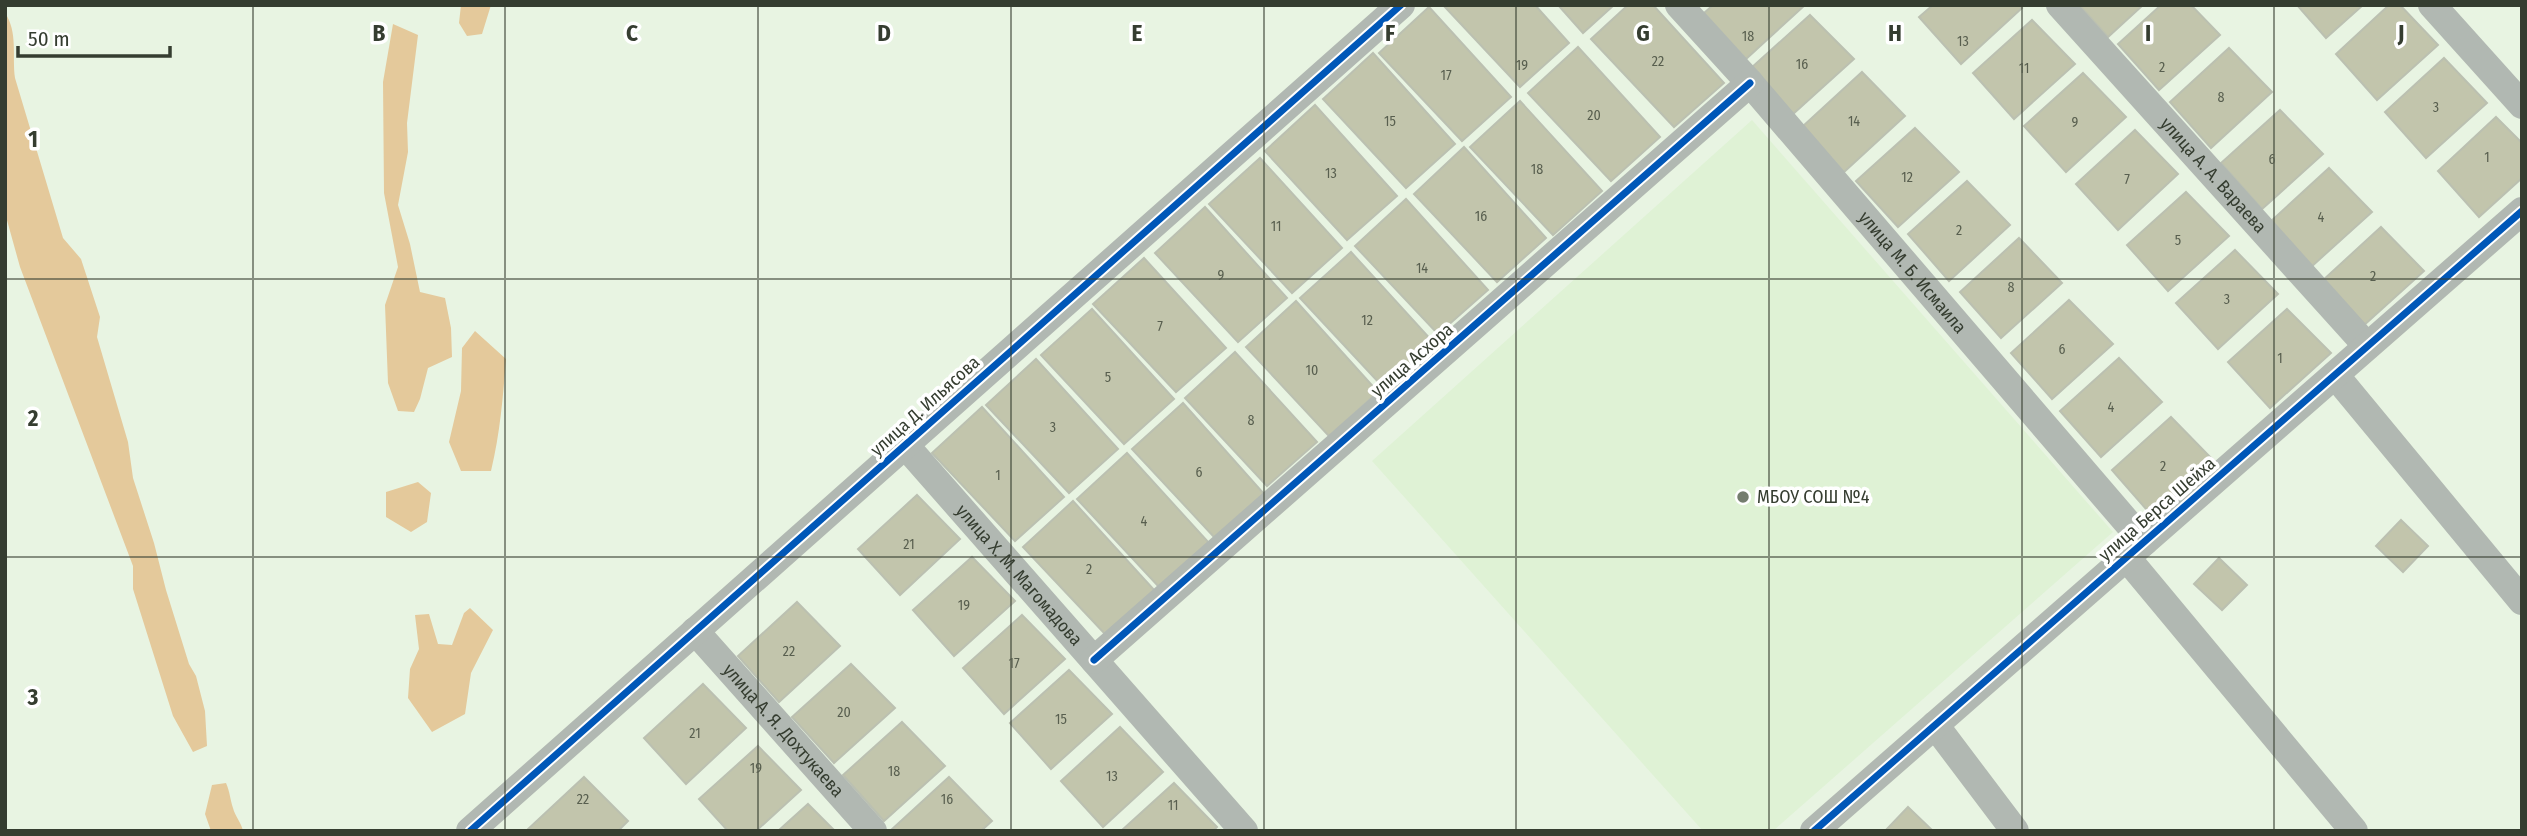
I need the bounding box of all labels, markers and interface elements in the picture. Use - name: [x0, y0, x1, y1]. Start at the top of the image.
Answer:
- scale bar: [18, 14, 170, 58]
- text: B: [373, 19, 386, 47]
- text: C: [626, 19, 638, 47]
- text: D: [877, 19, 891, 47]
- text: E: [1132, 19, 1143, 47]
- text: F: [1385, 19, 1395, 47]
- text: G: [1636, 19, 1650, 47]
- text: H: [1888, 19, 1902, 47]
- text: I: [2145, 19, 2151, 47]
- text: J: [2397, 19, 2404, 47]
- text: 50 m: [28, 26, 70, 52]
- house number: 18: [1742, 28, 1754, 45]
- house number: 13: [1957, 33, 1969, 50]
- house number: 22: [1652, 53, 1664, 70]
- house number: 16: [1796, 56, 1808, 73]
- house number: 19: [1516, 57, 1528, 74]
- house number: 2: [2159, 59, 2165, 76]
- house number: 11: [2019, 60, 2029, 77]
- house number: 17: [1440, 67, 1452, 84]
- house number: 8: [2218, 89, 2225, 106]
- house number: 3: [2433, 99, 2439, 116]
- house number: 20: [1587, 107, 1601, 124]
- house number: 15: [1384, 113, 1396, 130]
- house number: 14: [1848, 113, 1860, 130]
- street label: улица А. А. Вараева: [2155, 113, 2271, 238]
- house number: 9: [2072, 114, 2079, 131]
- text: 1: [28, 125, 38, 153]
- house number: 1: [2484, 149, 2490, 166]
- house number: 6: [2269, 151, 2276, 168]
- house number: 18: [1531, 161, 1543, 178]
- house number: 13: [1325, 165, 1337, 182]
- house number: 12: [1901, 169, 1913, 186]
- house number: 7: [2124, 171, 2130, 188]
- street label: улица М. Б. Исмаила: [1854, 207, 1971, 338]
- house number: 16: [1475, 208, 1487, 225]
- house number: 4: [2318, 209, 2325, 226]
- house number: 11: [1271, 218, 1281, 235]
- house number: 2: [1956, 222, 1962, 239]
- house number: 5: [2175, 232, 2181, 249]
- house number: 14: [1416, 260, 1428, 277]
- house number: 9: [1218, 267, 1225, 284]
- house number: 2: [2370, 268, 2376, 285]
- house number: 8: [2008, 279, 2015, 296]
- house number: 3: [2224, 291, 2230, 308]
- house number: 12: [1361, 312, 1373, 329]
- house number: 7: [1157, 318, 1163, 335]
- street label: улица Асхора: [1366, 318, 1458, 402]
- house number: 6: [2059, 341, 2066, 358]
- house number: 1: [2277, 350, 2283, 367]
- street label: улица Д. Ильясова: [866, 351, 984, 461]
- house number: 10: [1306, 362, 1318, 379]
- house number: 5: [1105, 369, 1111, 386]
- house number: 4: [2108, 399, 2115, 416]
- text: 2: [27, 404, 39, 432]
- house number: 8: [1248, 412, 1255, 429]
- house number: 3: [1050, 419, 1056, 436]
- street label: улица Берса Шейха: [2094, 452, 2220, 566]
- house number: 2: [2160, 458, 2166, 475]
- house number: 6: [1196, 464, 1203, 481]
- house number: 1: [995, 467, 1001, 484]
- place label: МБОУ СОШ №4: [1757, 486, 1870, 508]
- marker: МБОУ СОШ №4: [1735, 489, 1751, 505]
- street label: улица Х. М. Магомадова: [951, 500, 1087, 650]
- house number: 4: [1141, 513, 1148, 530]
- house number: 21: [903, 536, 915, 553]
- house number: 2: [1086, 561, 1092, 578]
- house number: 19: [958, 597, 970, 614]
- house number: 22: [783, 643, 795, 660]
- house number: 17: [1008, 655, 1020, 672]
- street label: улица А. Я. Дохтукаева: [718, 659, 849, 802]
- text: 3: [27, 683, 39, 711]
- house number: 20: [837, 704, 851, 721]
- house number: 15: [1055, 711, 1067, 728]
- house number: 21: [689, 725, 701, 742]
- house number: 19: [750, 760, 762, 777]
- house number: 18: [888, 763, 900, 780]
- house number: 13: [1106, 768, 1118, 785]
- house number: 22: [577, 791, 589, 808]
- house number: 16: [941, 791, 953, 808]
- house number: 11: [1168, 797, 1178, 814]

